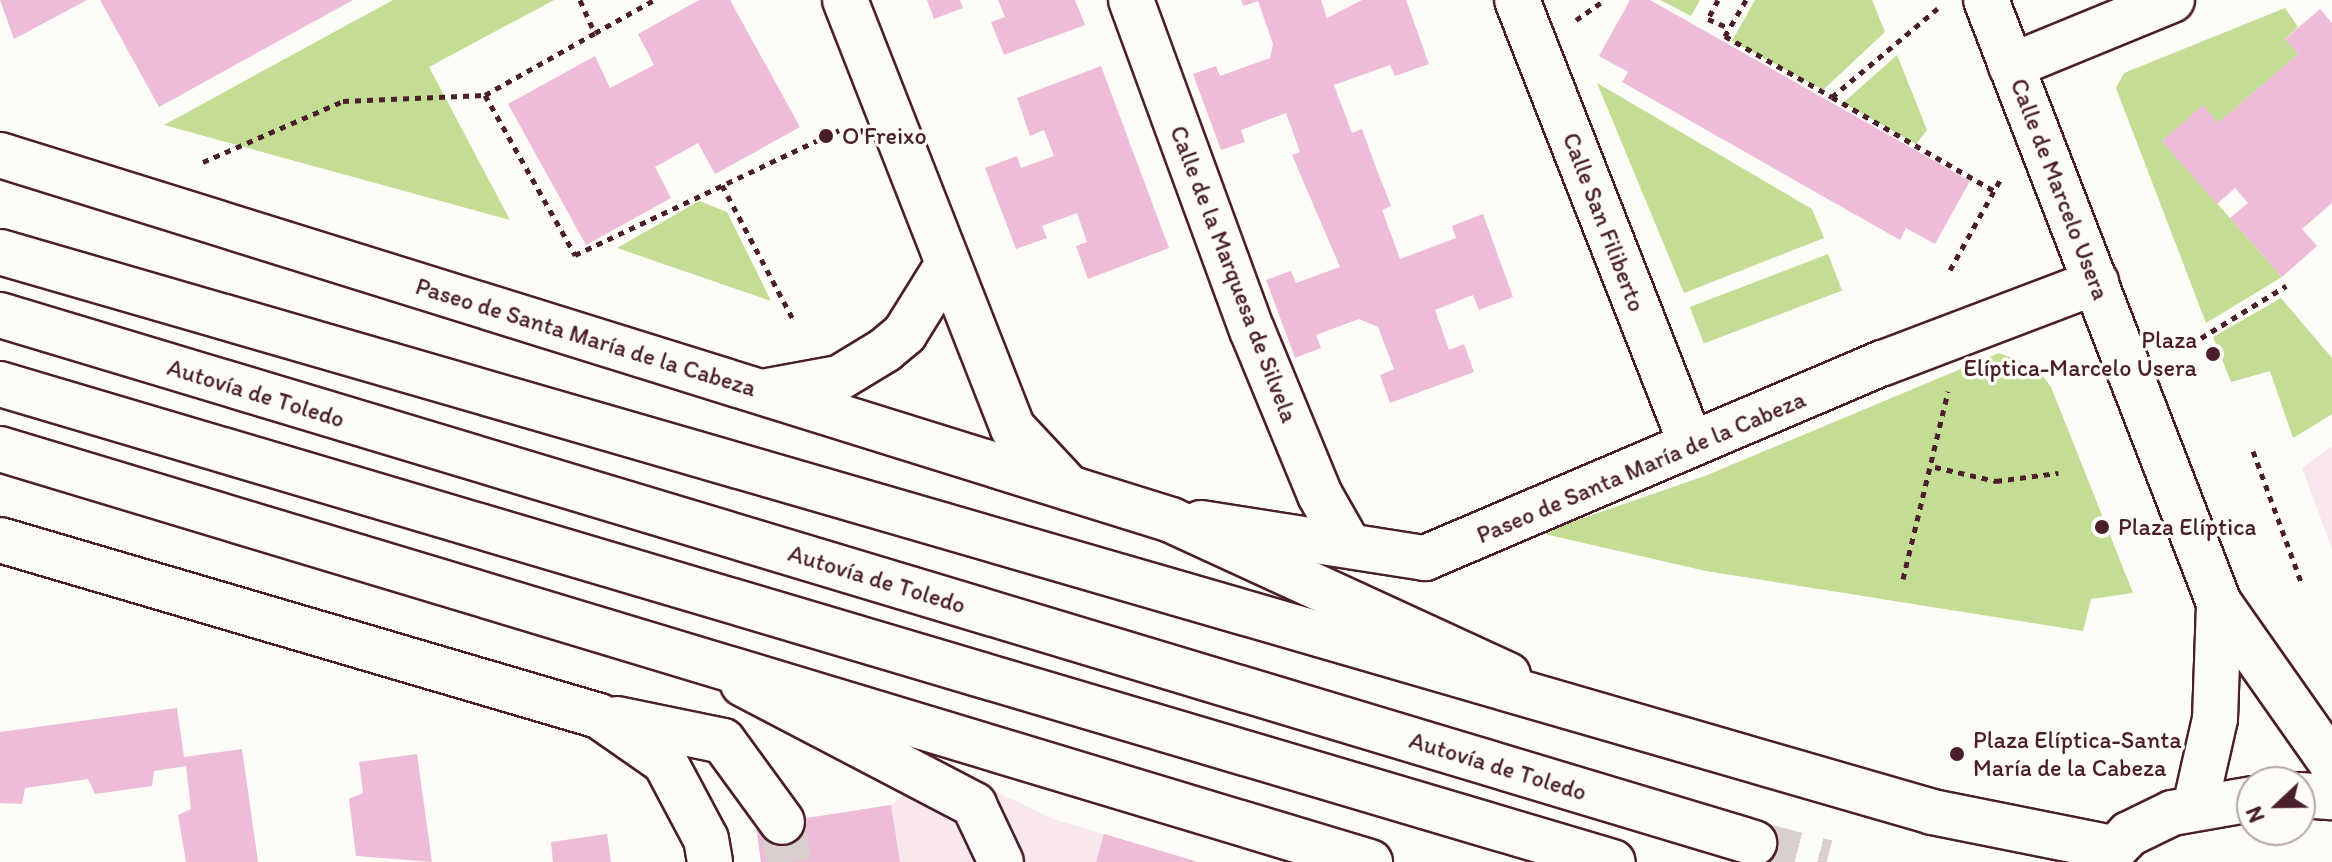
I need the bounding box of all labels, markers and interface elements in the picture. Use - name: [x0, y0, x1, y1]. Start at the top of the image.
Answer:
- street label: Calle de Marcelo Usera: [2005, 74, 2115, 304]
- street label: Calle de la Marquesa de Silvela: [1164, 121, 1304, 427]
- place label: O'Freixo: [842, 122, 927, 150]
- marker: O'Freixo: [817, 127, 835, 145]
- street label: Calle San Filiberto: [1557, 128, 1651, 316]
- street label: Paseo de Santa María de la Cabeza: [412, 271, 760, 403]
- place label: Plaza Elíptica-Marcelo Usera: [1965, 326, 2197, 382]
- marker: Plaza Elíptica-Marcelo Usera: [2204, 345, 2222, 363]
- street label: Autovía de Toledo: [165, 353, 347, 433]
- street label: Paseo de Santa María de la Cabeza: [1472, 384, 1810, 550]
- place label: Plaza Elíptica: [2118, 513, 2255, 541]
- marker: Plaza Elíptica: [2093, 518, 2111, 536]
- street label: Autovía de Toledo: [786, 539, 968, 619]
- street label: Autovía de Toledo: [1407, 726, 1589, 806]
- place label: Plaza Elíptica-Santa María de la Cabeza: [1973, 726, 2180, 782]
- marker: Plaza Elíptica-Santa María de la Cabeza: [1948, 745, 1966, 763]
- north arrow: [2236, 766, 2316, 846]
- text: N: [2240, 802, 2270, 826]

